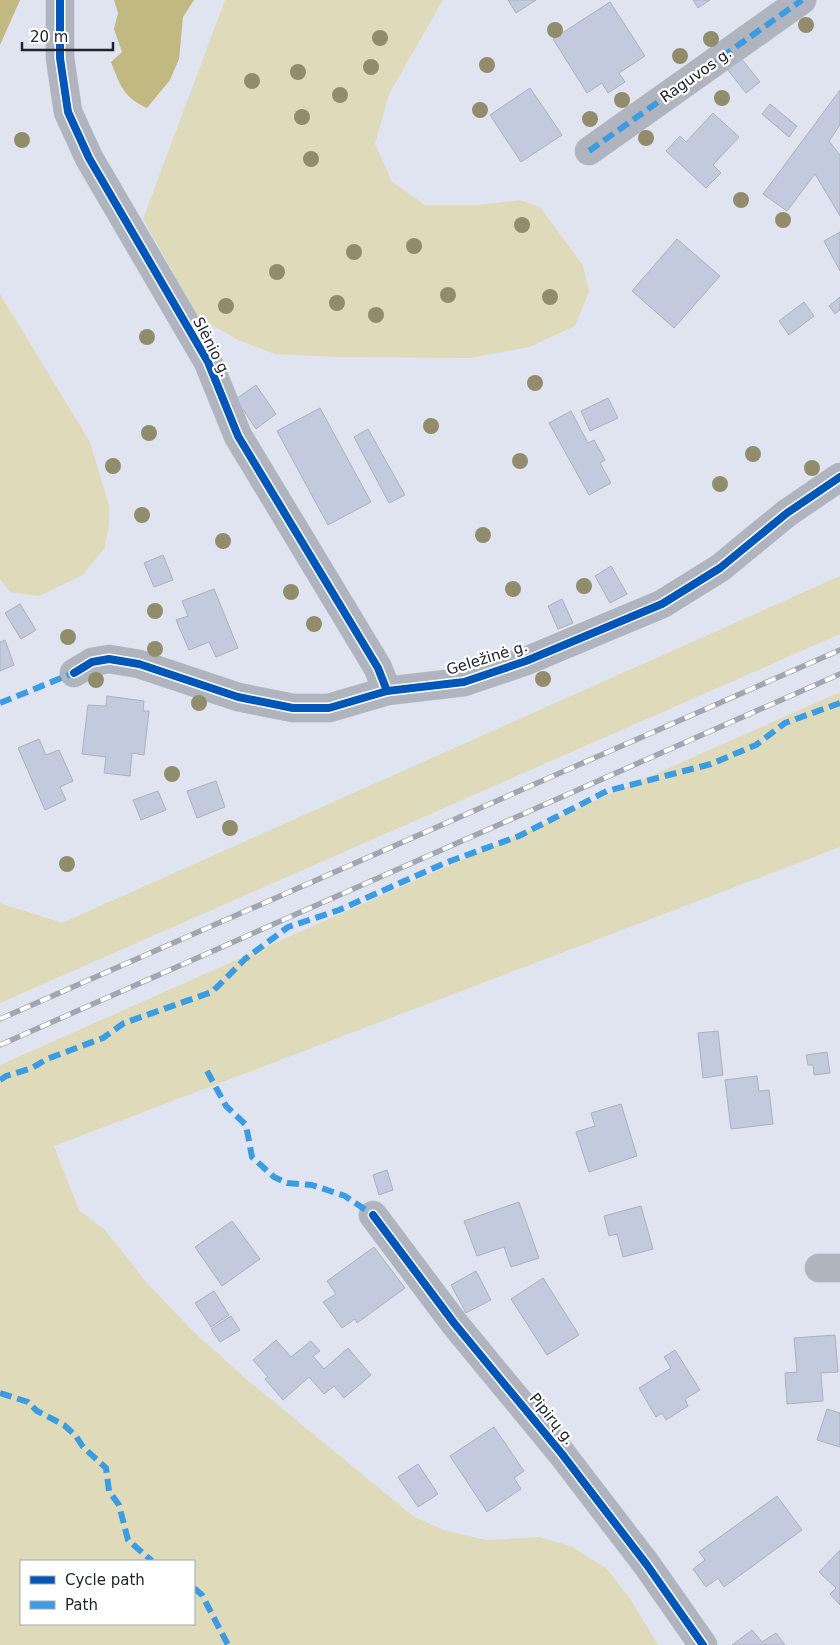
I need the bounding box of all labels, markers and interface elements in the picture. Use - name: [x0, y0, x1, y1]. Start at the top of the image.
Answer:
- scale bar: [22, 20, 114, 52]
- text: 20 m: [30, 28, 68, 46]
- street label: Raguvos g.: [657, 44, 735, 106]
- street label: Slėnio g.: [189, 314, 235, 380]
- street label: Geležinė g.: [444, 637, 530, 679]
- street label: Pipirų g.: [526, 1390, 578, 1448]
- legend: [20, 1560, 195, 1625]
- text: Cycle path: [65, 1571, 145, 1589]
- text: Path: [65, 1596, 98, 1614]

